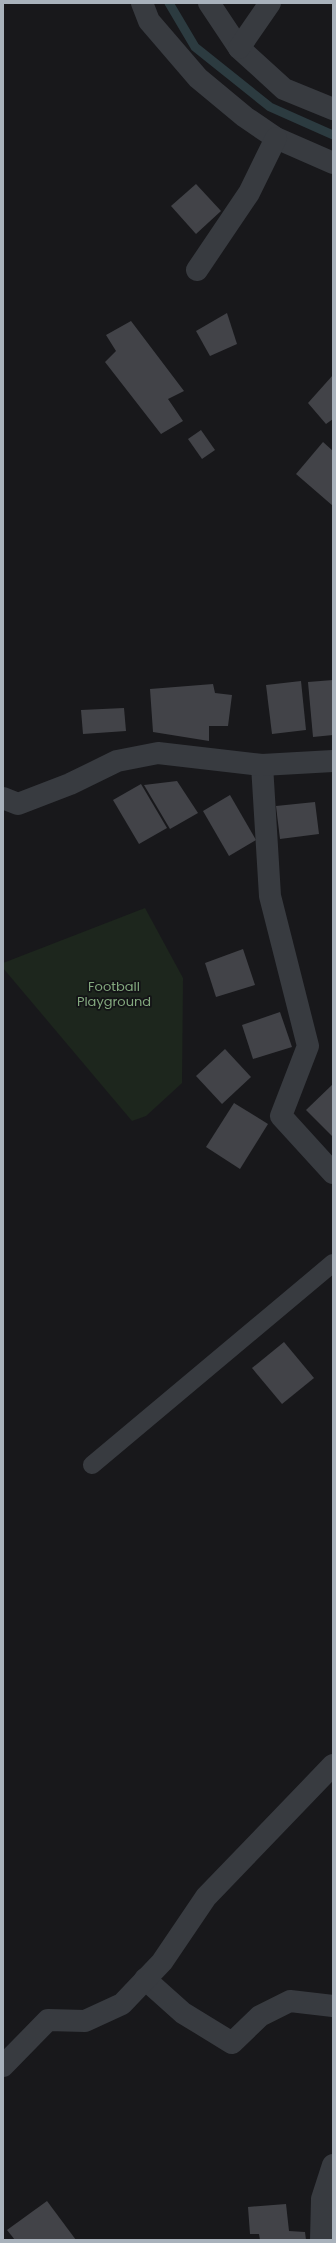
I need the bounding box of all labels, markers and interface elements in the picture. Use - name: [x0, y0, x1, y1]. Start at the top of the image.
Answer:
- park label: Football Playground: [77, 977, 151, 1011]

